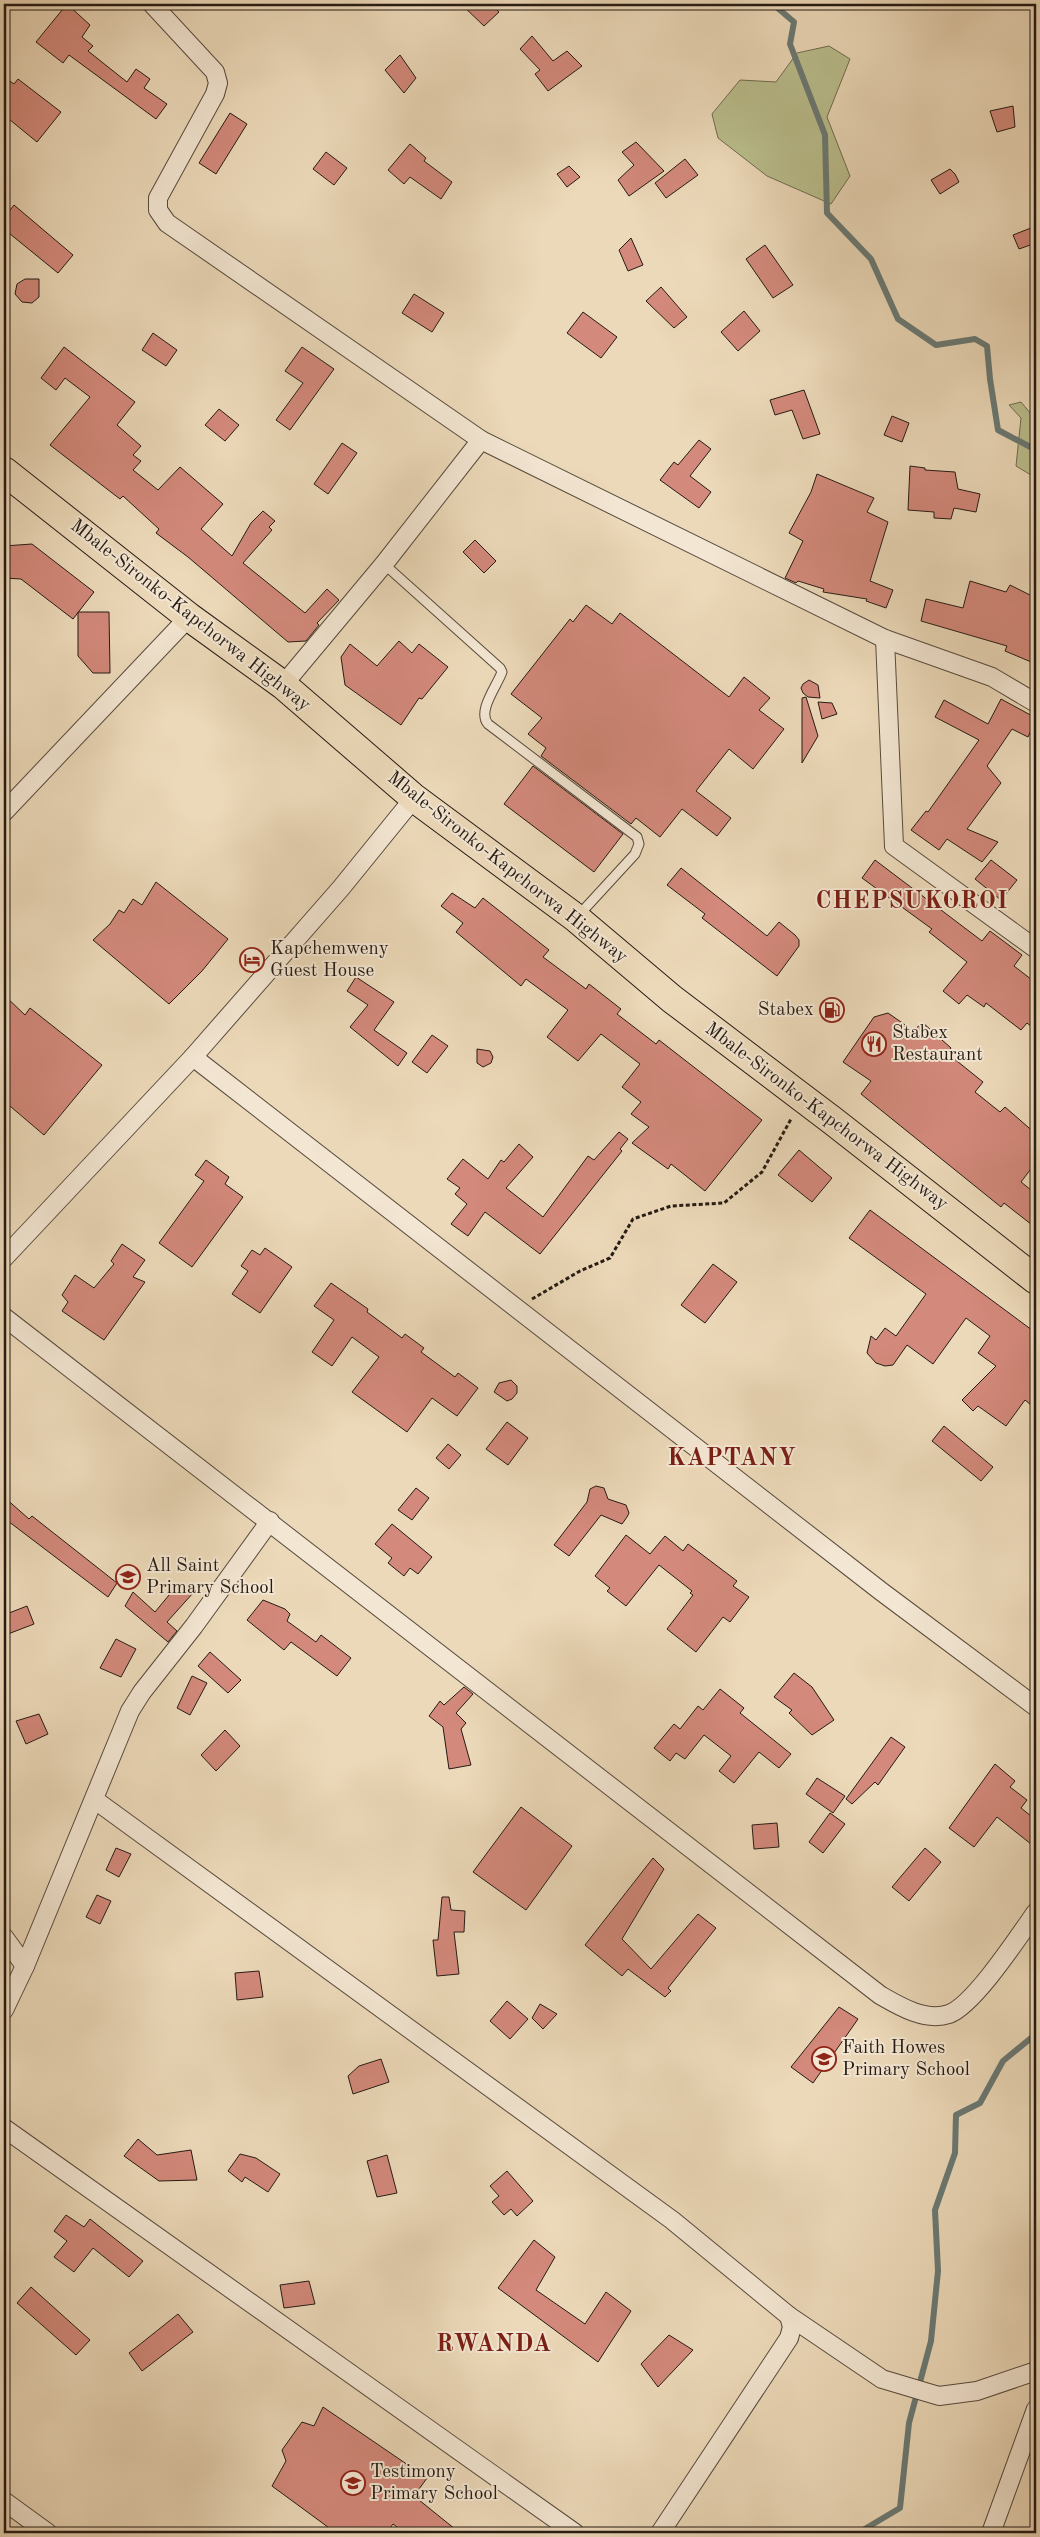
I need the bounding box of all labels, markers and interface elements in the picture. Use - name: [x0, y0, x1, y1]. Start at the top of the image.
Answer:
- street label: Mbale-Sironko-Kapchorwa Highway: [66, 516, 314, 716]
- street label: Mbale-Sironko-Kapchorwa Highway: [383, 768, 631, 968]
- district label: CHEPSUKOROI: [815, 890, 1009, 914]
- place label: Kapchemweny Guest House: [270, 940, 389, 981]
- hotel icon: Kapchemweny Guest House: [239, 947, 265, 973]
- fuel station icon: Stabex: [819, 997, 845, 1023]
- place label: Stabex: [758, 1001, 814, 1020]
- street label: Mbale-Sironko-Kapchorwa Highway: [701, 1019, 951, 1215]
- place label: Stabex Restaurant: [892, 1024, 983, 1065]
- restaurant icon: Stabex Restaurant: [861, 1031, 887, 1057]
- district label: KAPTANY: [667, 1447, 797, 1471]
- place label: All Saint Primary School: [146, 1557, 274, 1598]
- school or university icon: All Saint Primary School: [115, 1564, 141, 1590]
- place label: Faith Howes Primary School: [842, 2039, 970, 2080]
- school or university icon: Faith Howes Primary School: [811, 2046, 837, 2072]
- district label: RWANDA: [436, 2333, 552, 2357]
- place label: Testimony Primary School: [370, 2463, 498, 2504]
- school or university icon: Testimony Primary School: [340, 2470, 366, 2496]

